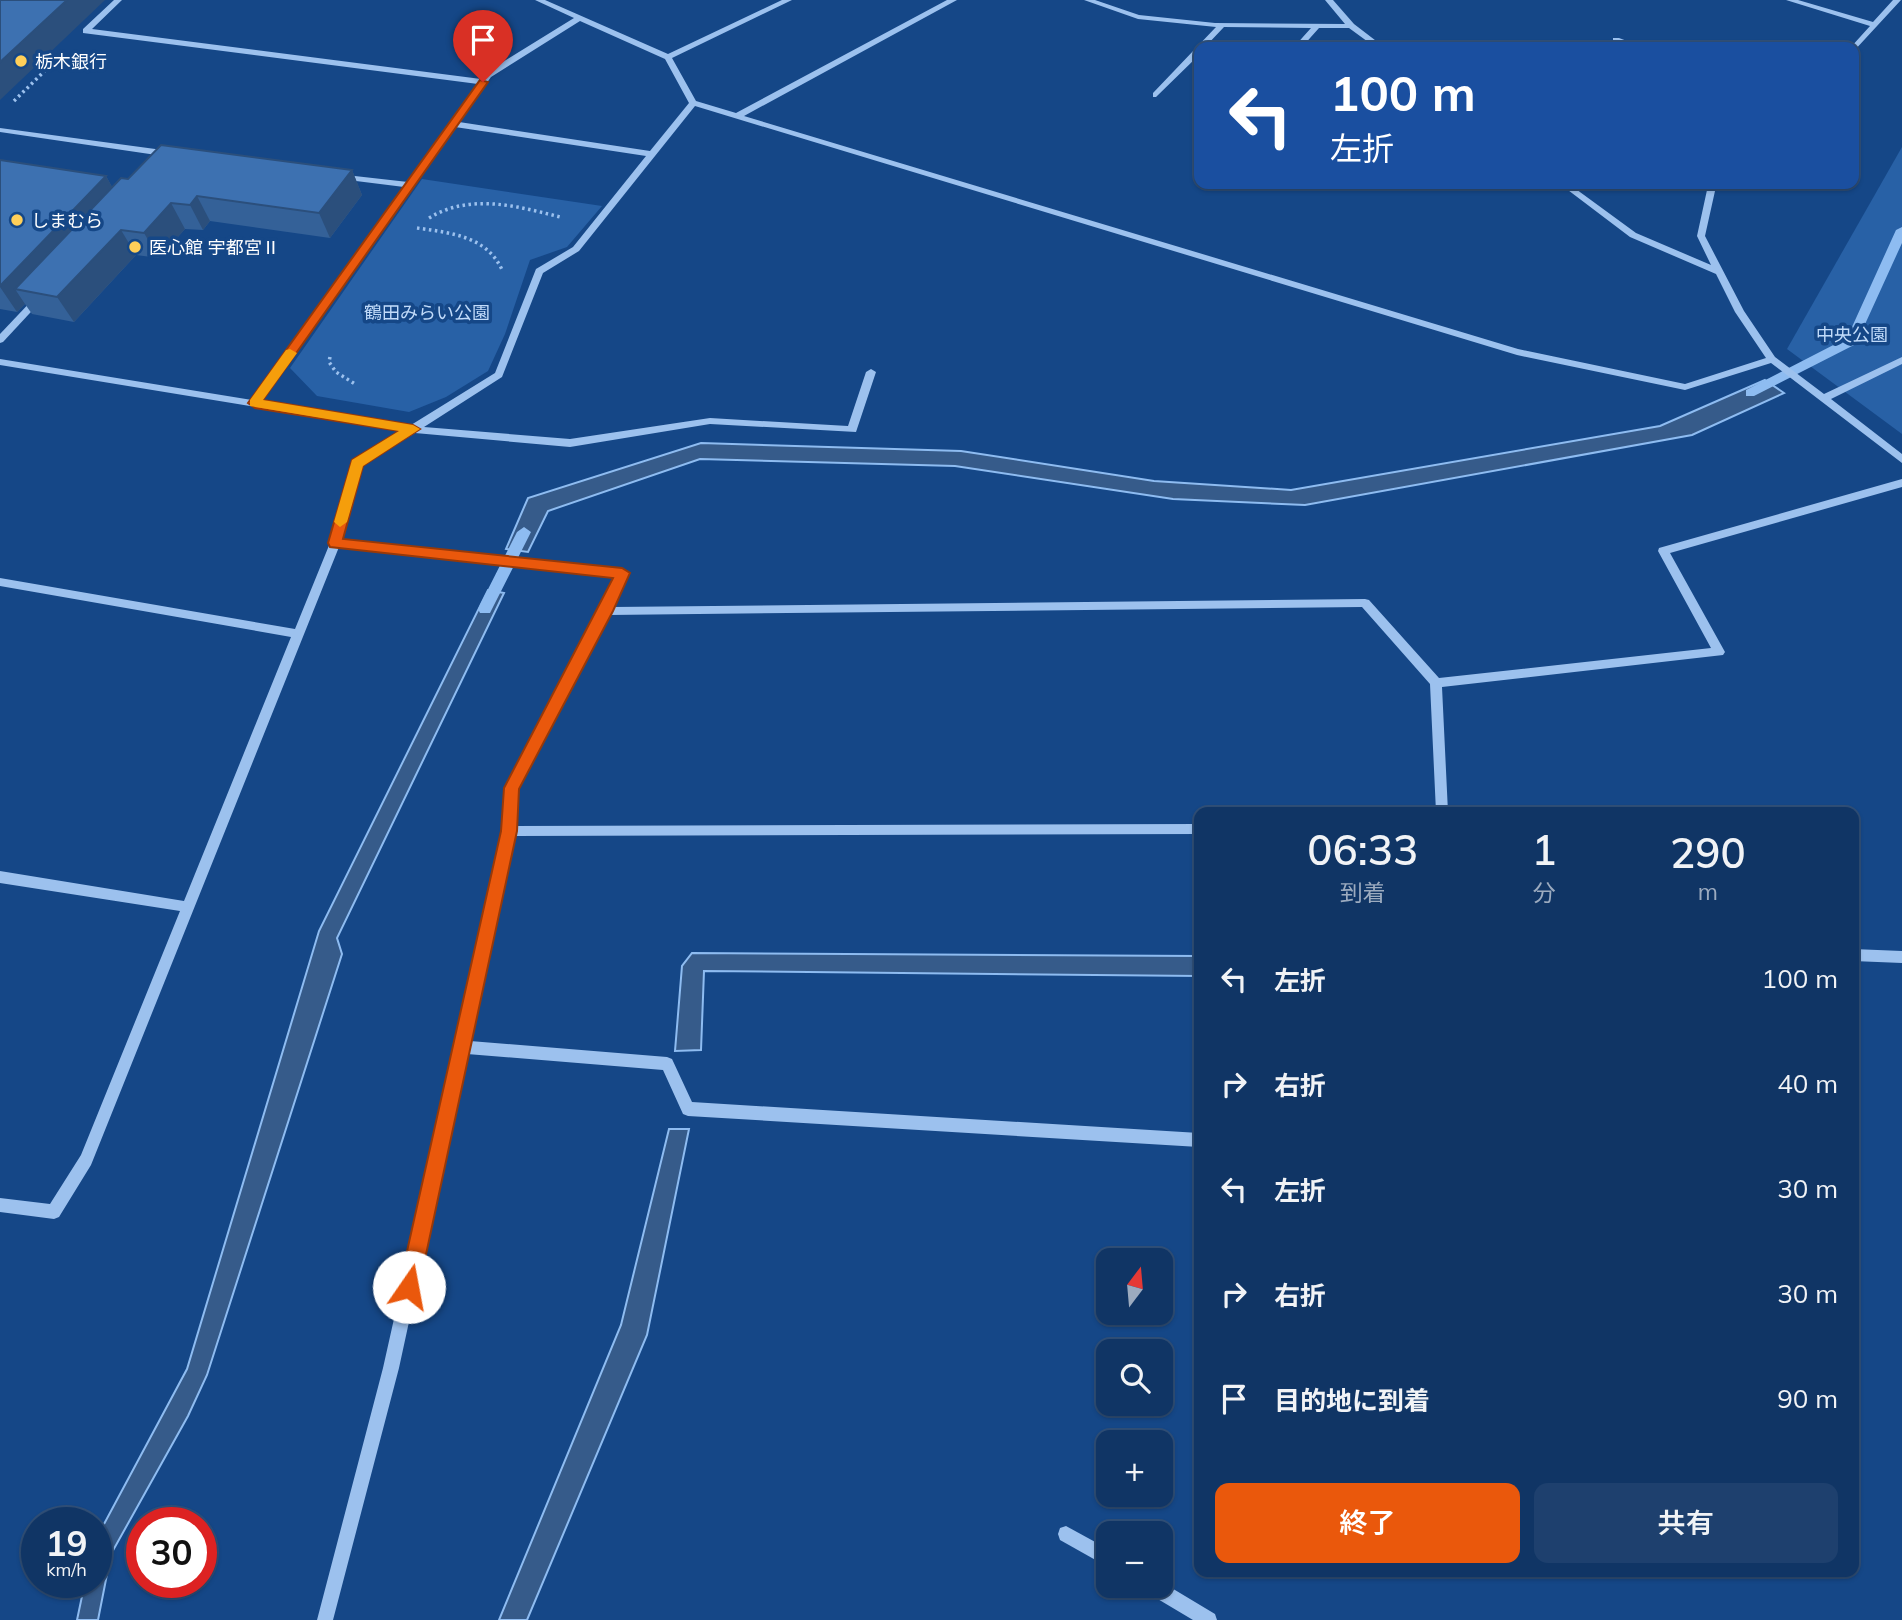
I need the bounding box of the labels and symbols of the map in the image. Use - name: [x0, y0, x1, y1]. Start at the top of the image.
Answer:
- pin: [453, 10, 513, 82]
- place label: 栃木銀行: [35, 50, 107, 73]
- marker: 栃木銀行: [13, 53, 29, 69]
- place label: しまむら: [31, 209, 103, 232]
- marker: しまむら: [9, 212, 25, 228]
- place label: 医心館 宇都宮Ⅱ: [149, 236, 280, 259]
- marker: 医心館 宇都宮Ⅱ: [127, 239, 143, 255]
- park label: 鶴田みらい公園: [364, 301, 490, 324]
- park label: 中央公園: [1816, 323, 1888, 346]
- north arrow: [1096, 1248, 1172, 1325]
- position arrow: [372, 1250, 446, 1324]
- speed limit sign: 30: [126, 1507, 217, 1598]

